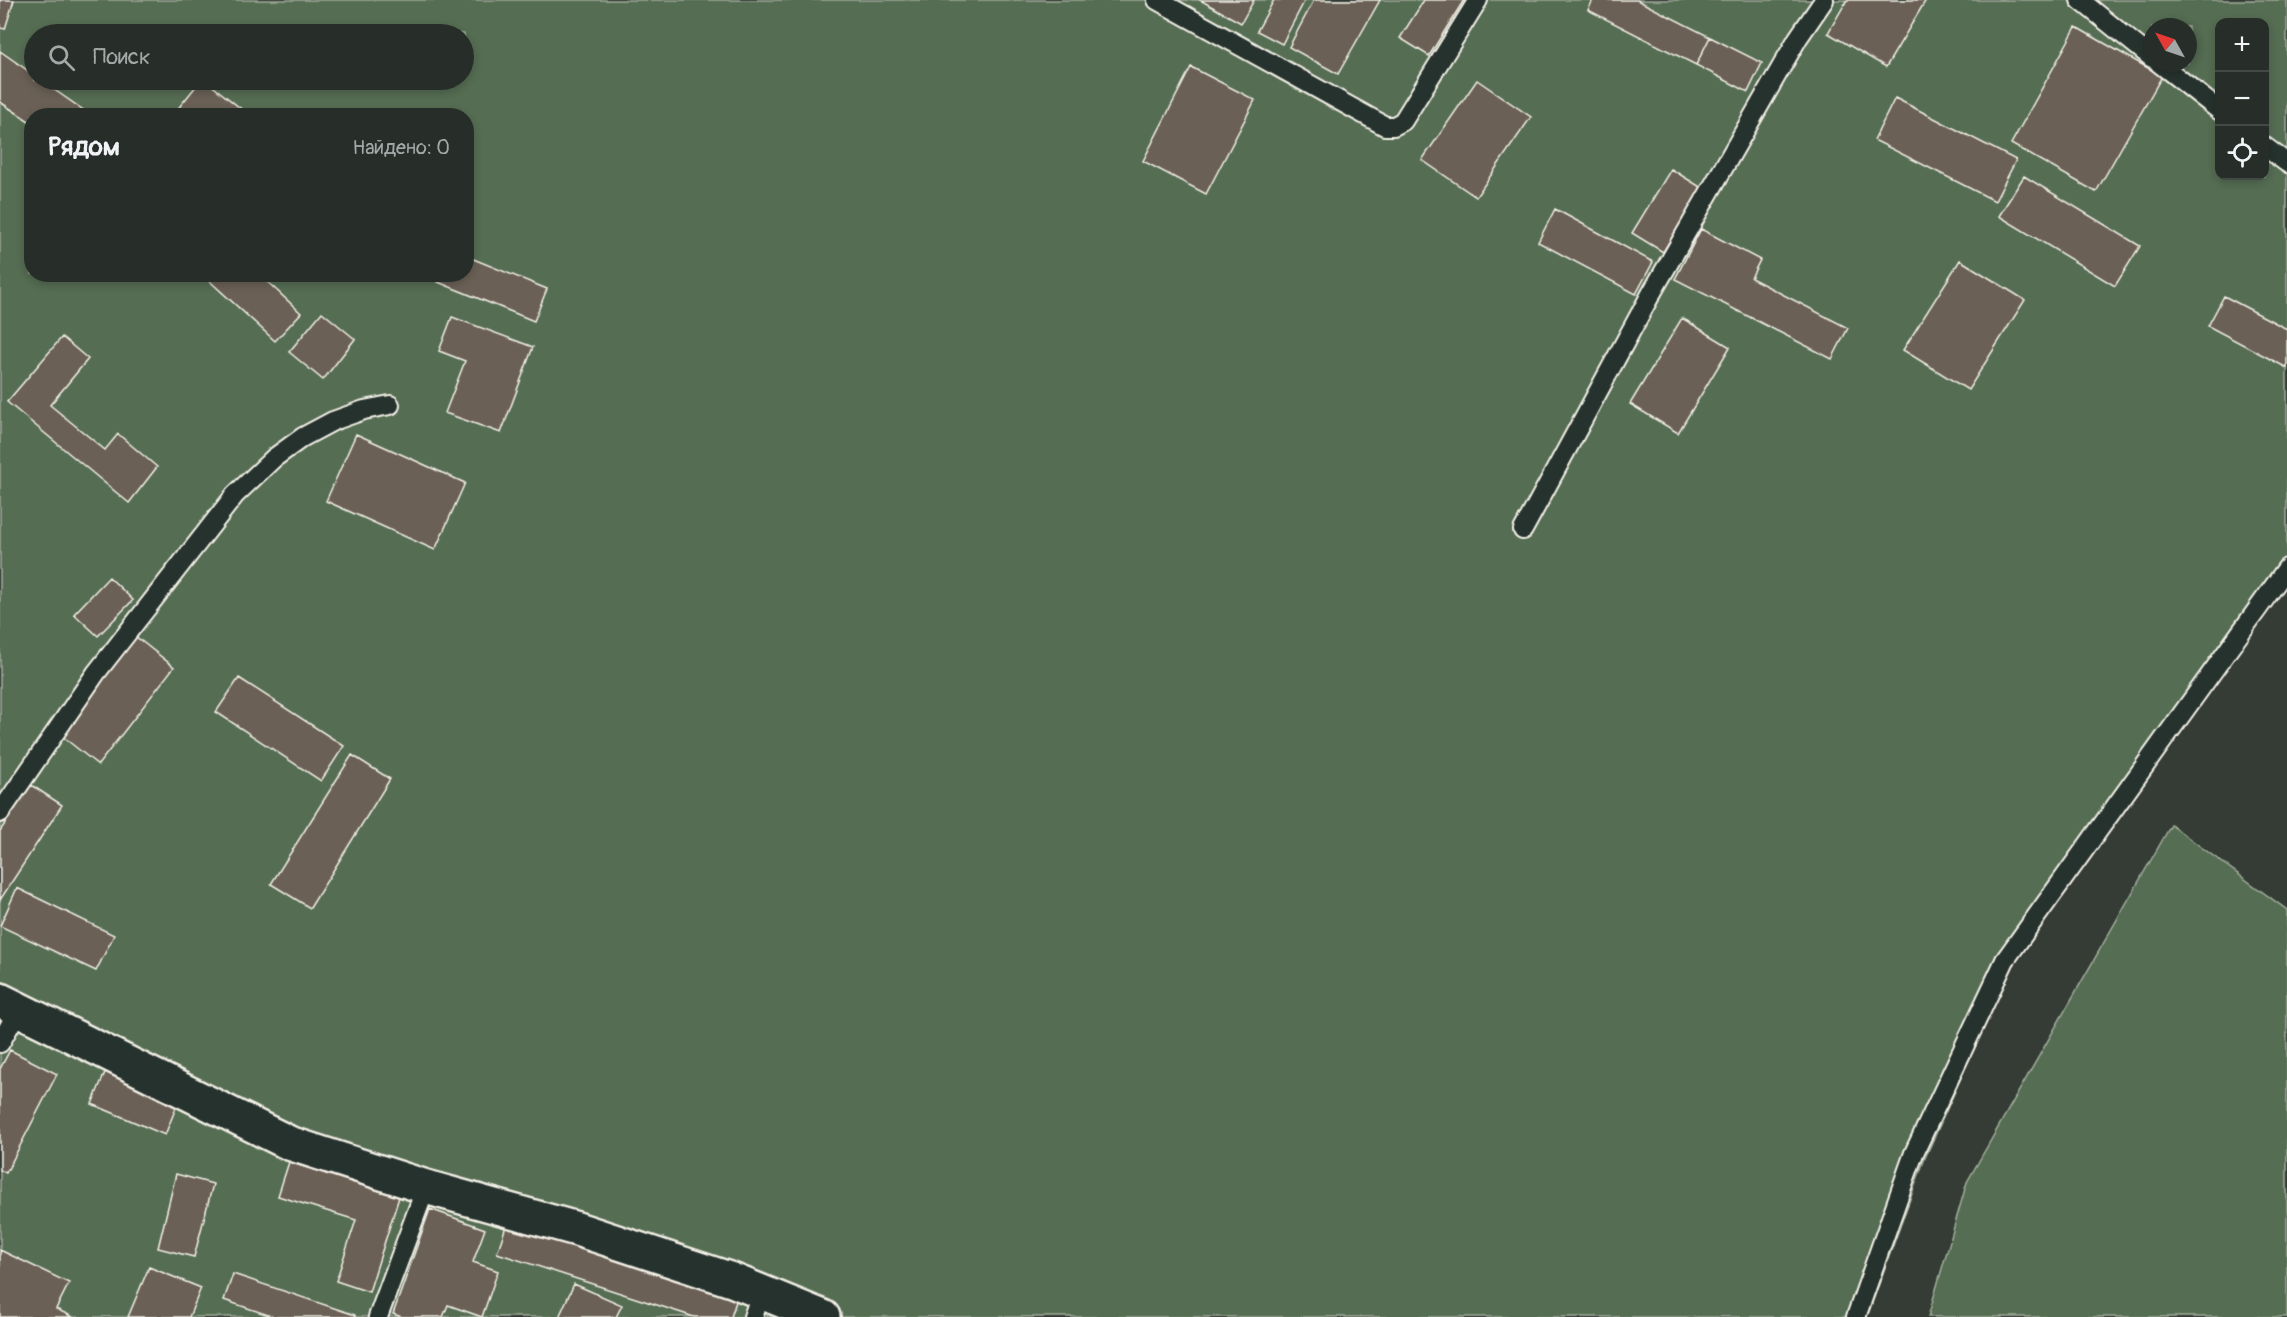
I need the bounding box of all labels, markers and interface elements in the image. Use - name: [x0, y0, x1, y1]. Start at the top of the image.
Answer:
- north arrow: [2143, 18, 2197, 72]
- map controls: [2215, 18, 2269, 180]
- button: +: [2215, 18, 2269, 72]
- search box: [24, 24, 474, 90]
- icon: search: [45, 41, 78, 74]
- text: Поиск: [93, 43, 150, 71]
- button: −: [2215, 72, 2269, 126]
- button: locate: [2215, 126, 2269, 180]
- text: Рядом: [48, 131, 120, 163]
- text: Найдено: 0: [353, 135, 450, 160]

